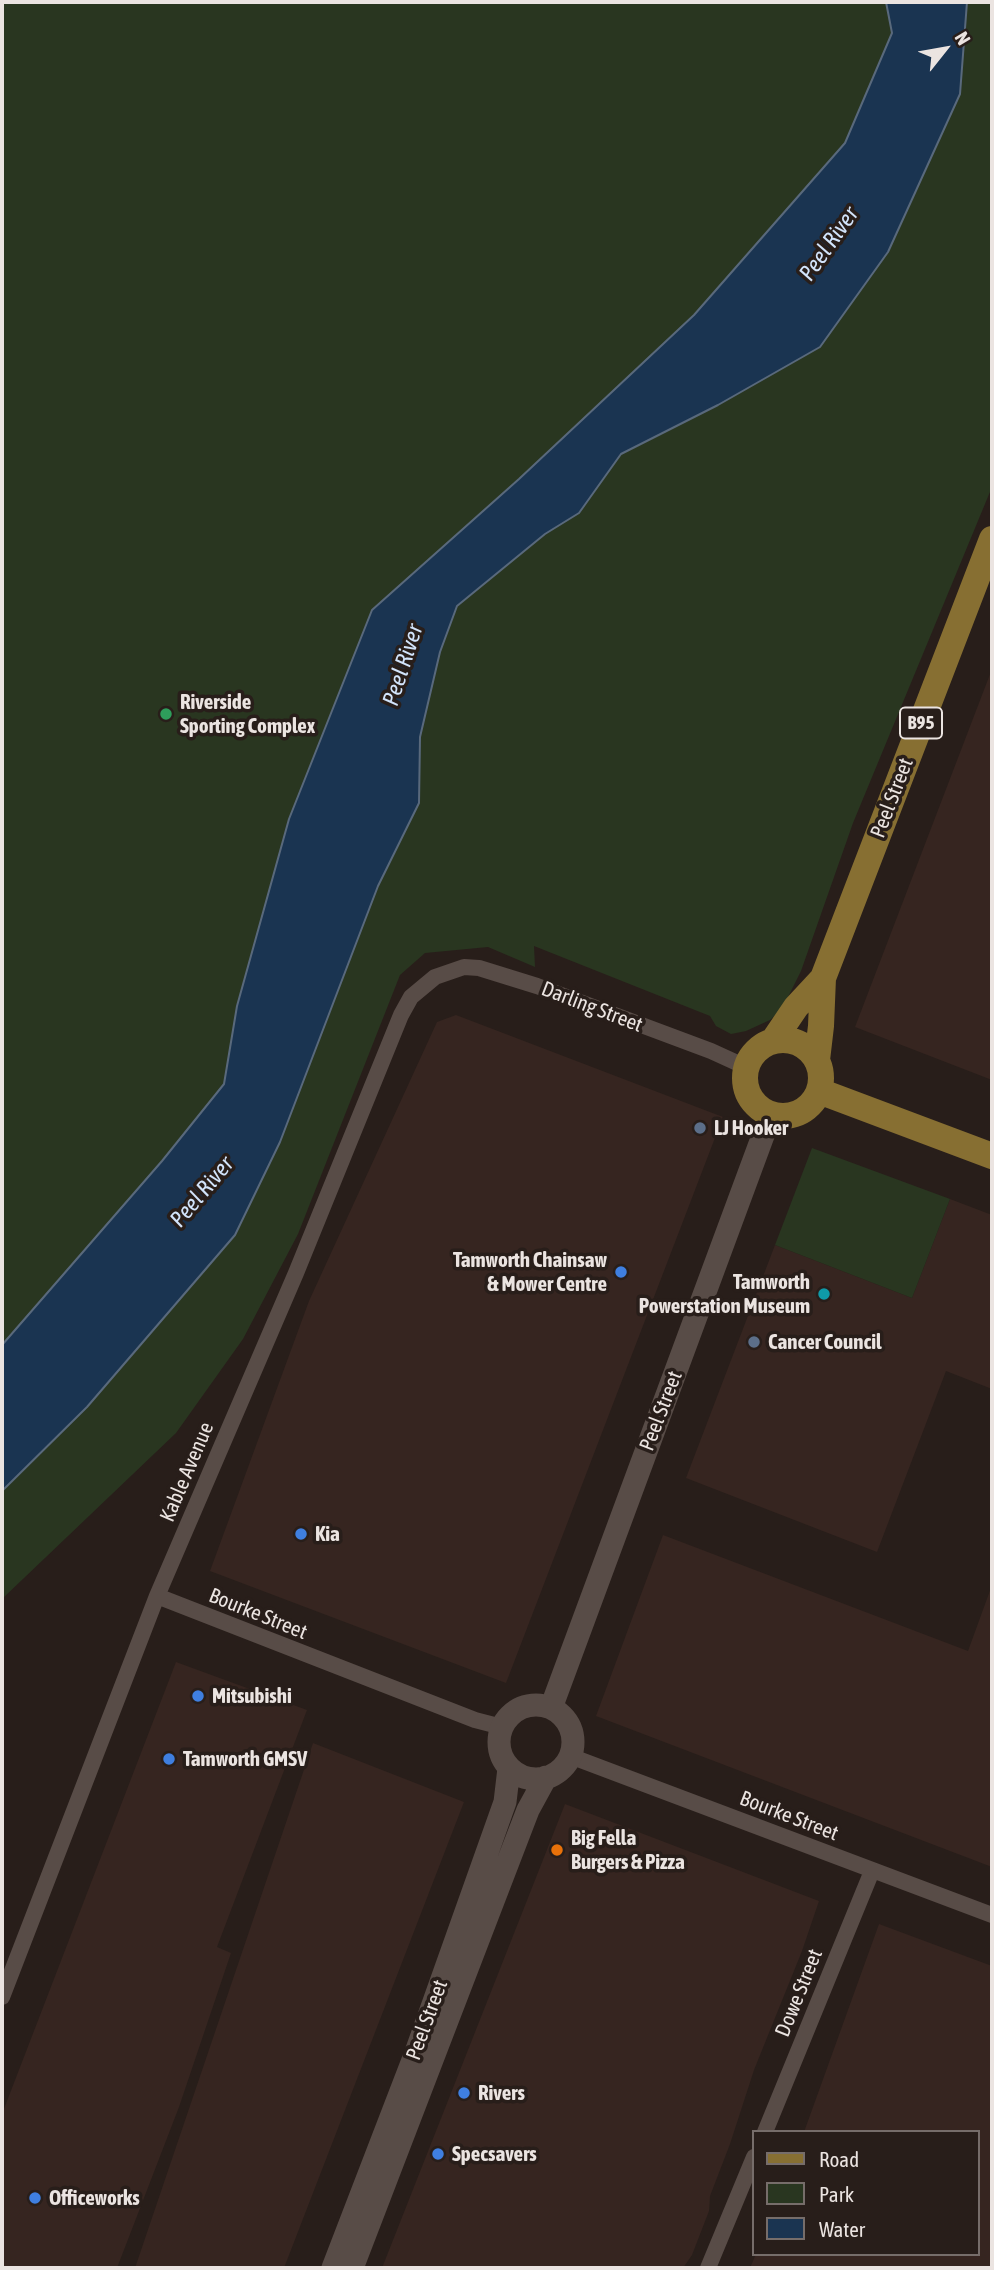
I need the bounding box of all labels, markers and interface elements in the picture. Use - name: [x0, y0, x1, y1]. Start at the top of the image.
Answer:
- north arrow: [910, 14, 980, 84]
- text: N: [951, 28, 975, 49]
- water label: Peel River: [794, 202, 864, 286]
- water label: Peel River: [377, 621, 429, 709]
- place label: Riverside Sporting Complex: [180, 689, 315, 739]
- marker: Riverside Sporting Complex: [158, 706, 174, 722]
- road number: B95: [900, 708, 942, 738]
- street label: Peel Street: [865, 754, 919, 842]
- street label: Darling Street: [538, 976, 646, 1038]
- place label: LJ Hooker: [714, 1115, 788, 1141]
- marker: LJ Hooker: [692, 1120, 708, 1136]
- water label: Peel River: [164, 1151, 240, 1233]
- place label: Tamworth Chainsaw & Mower Centre: [453, 1247, 607, 1297]
- marker: Tamworth Chainsaw & Mower Centre: [613, 1264, 629, 1280]
- place label: Tamworth Powerstation Museum: [639, 1269, 810, 1319]
- marker: Tamworth Powerstation Museum: [816, 1286, 832, 1302]
- place label: Cancer Council: [768, 1329, 882, 1355]
- marker: Cancer Council: [746, 1334, 762, 1350]
- street label: Peel Street: [634, 1367, 688, 1455]
- street label: Kable Avenue: [155, 1419, 219, 1525]
- place label: Kia: [315, 1521, 340, 1547]
- marker: Kia: [293, 1526, 309, 1542]
- street label: Bourke Street: [205, 1583, 311, 1645]
- place label: Mitsubishi: [212, 1683, 292, 1709]
- marker: Mitsubishi: [190, 1688, 206, 1704]
- place label: Tamworth GMSV: [183, 1746, 307, 1772]
- marker: Tamworth GMSV: [161, 1751, 177, 1767]
- street label: Bourke Street: [736, 1786, 842, 1846]
- place label: Big Fella Burgers & Pizza: [571, 1825, 685, 1875]
- marker: Big Fella Burgers & Pizza: [549, 1842, 565, 1858]
- street label: Dowe Street: [770, 1946, 828, 2040]
- street label: Peel Street: [401, 1976, 453, 2064]
- place label: Rivers: [478, 2080, 525, 2106]
- marker: Rivers: [456, 2085, 472, 2101]
- legend: [752, 2130, 980, 2256]
- place label: Specsavers: [452, 2141, 537, 2167]
- marker: Specsavers: [430, 2146, 446, 2162]
- text: Road: [819, 2147, 859, 2171]
- text: Park: [819, 2182, 854, 2206]
- place label: Officeworks: [49, 2185, 140, 2211]
- marker: Officeworks: [27, 2190, 43, 2206]
- text: Water: [819, 2217, 865, 2241]

